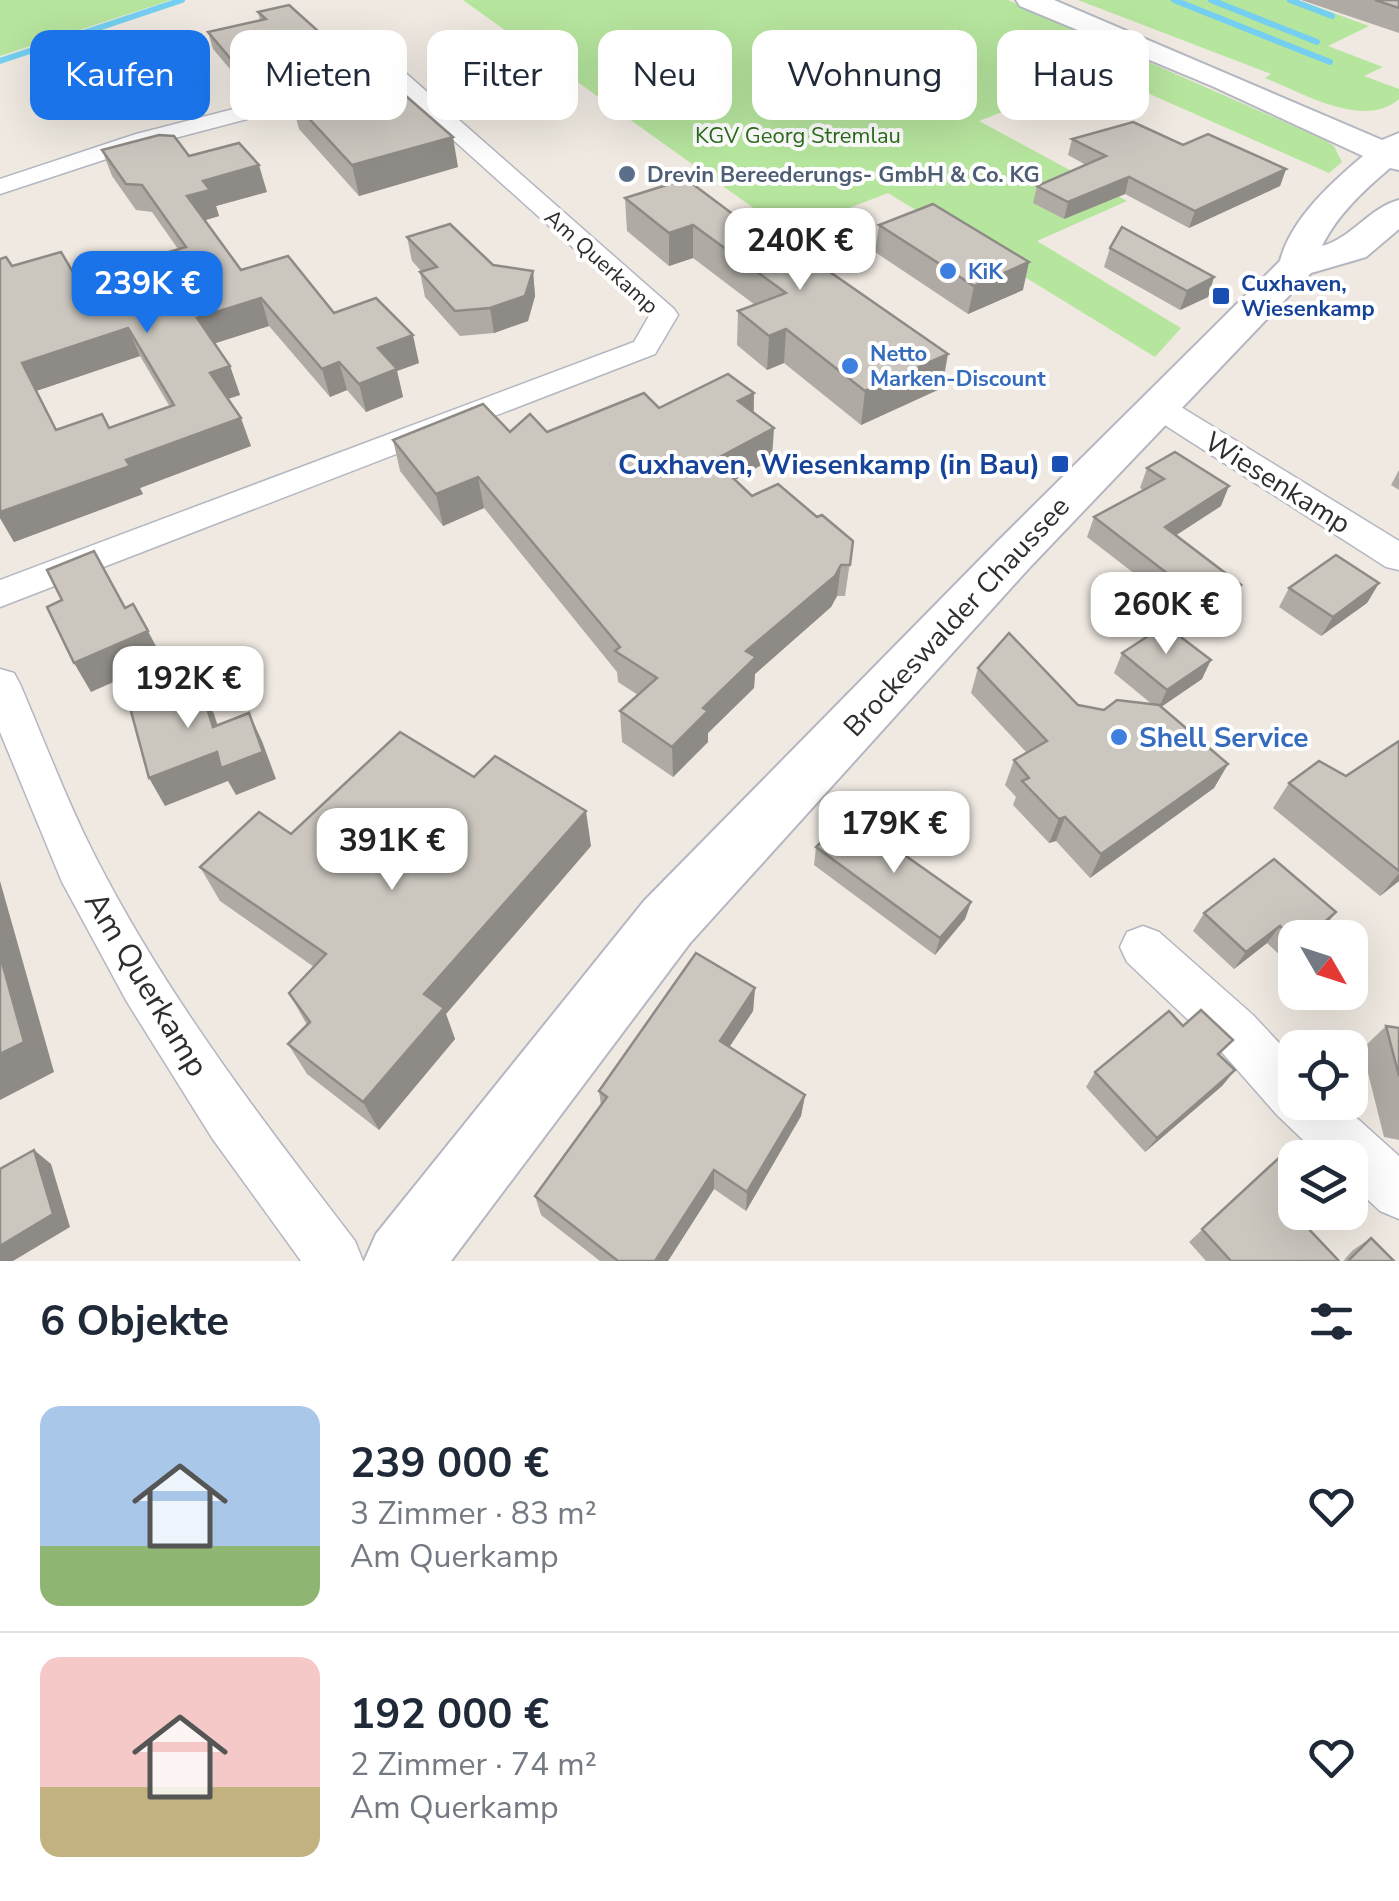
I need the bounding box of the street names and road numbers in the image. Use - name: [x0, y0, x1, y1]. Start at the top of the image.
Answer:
- street label: Am Querkamp: [538, 203, 665, 321]
- street label: Wiesenkamp: [1197, 423, 1358, 543]
- street label: Brockeswalder Chaussee: [835, 488, 1078, 745]
- street label: Am Querkamp: [74, 884, 219, 1085]

